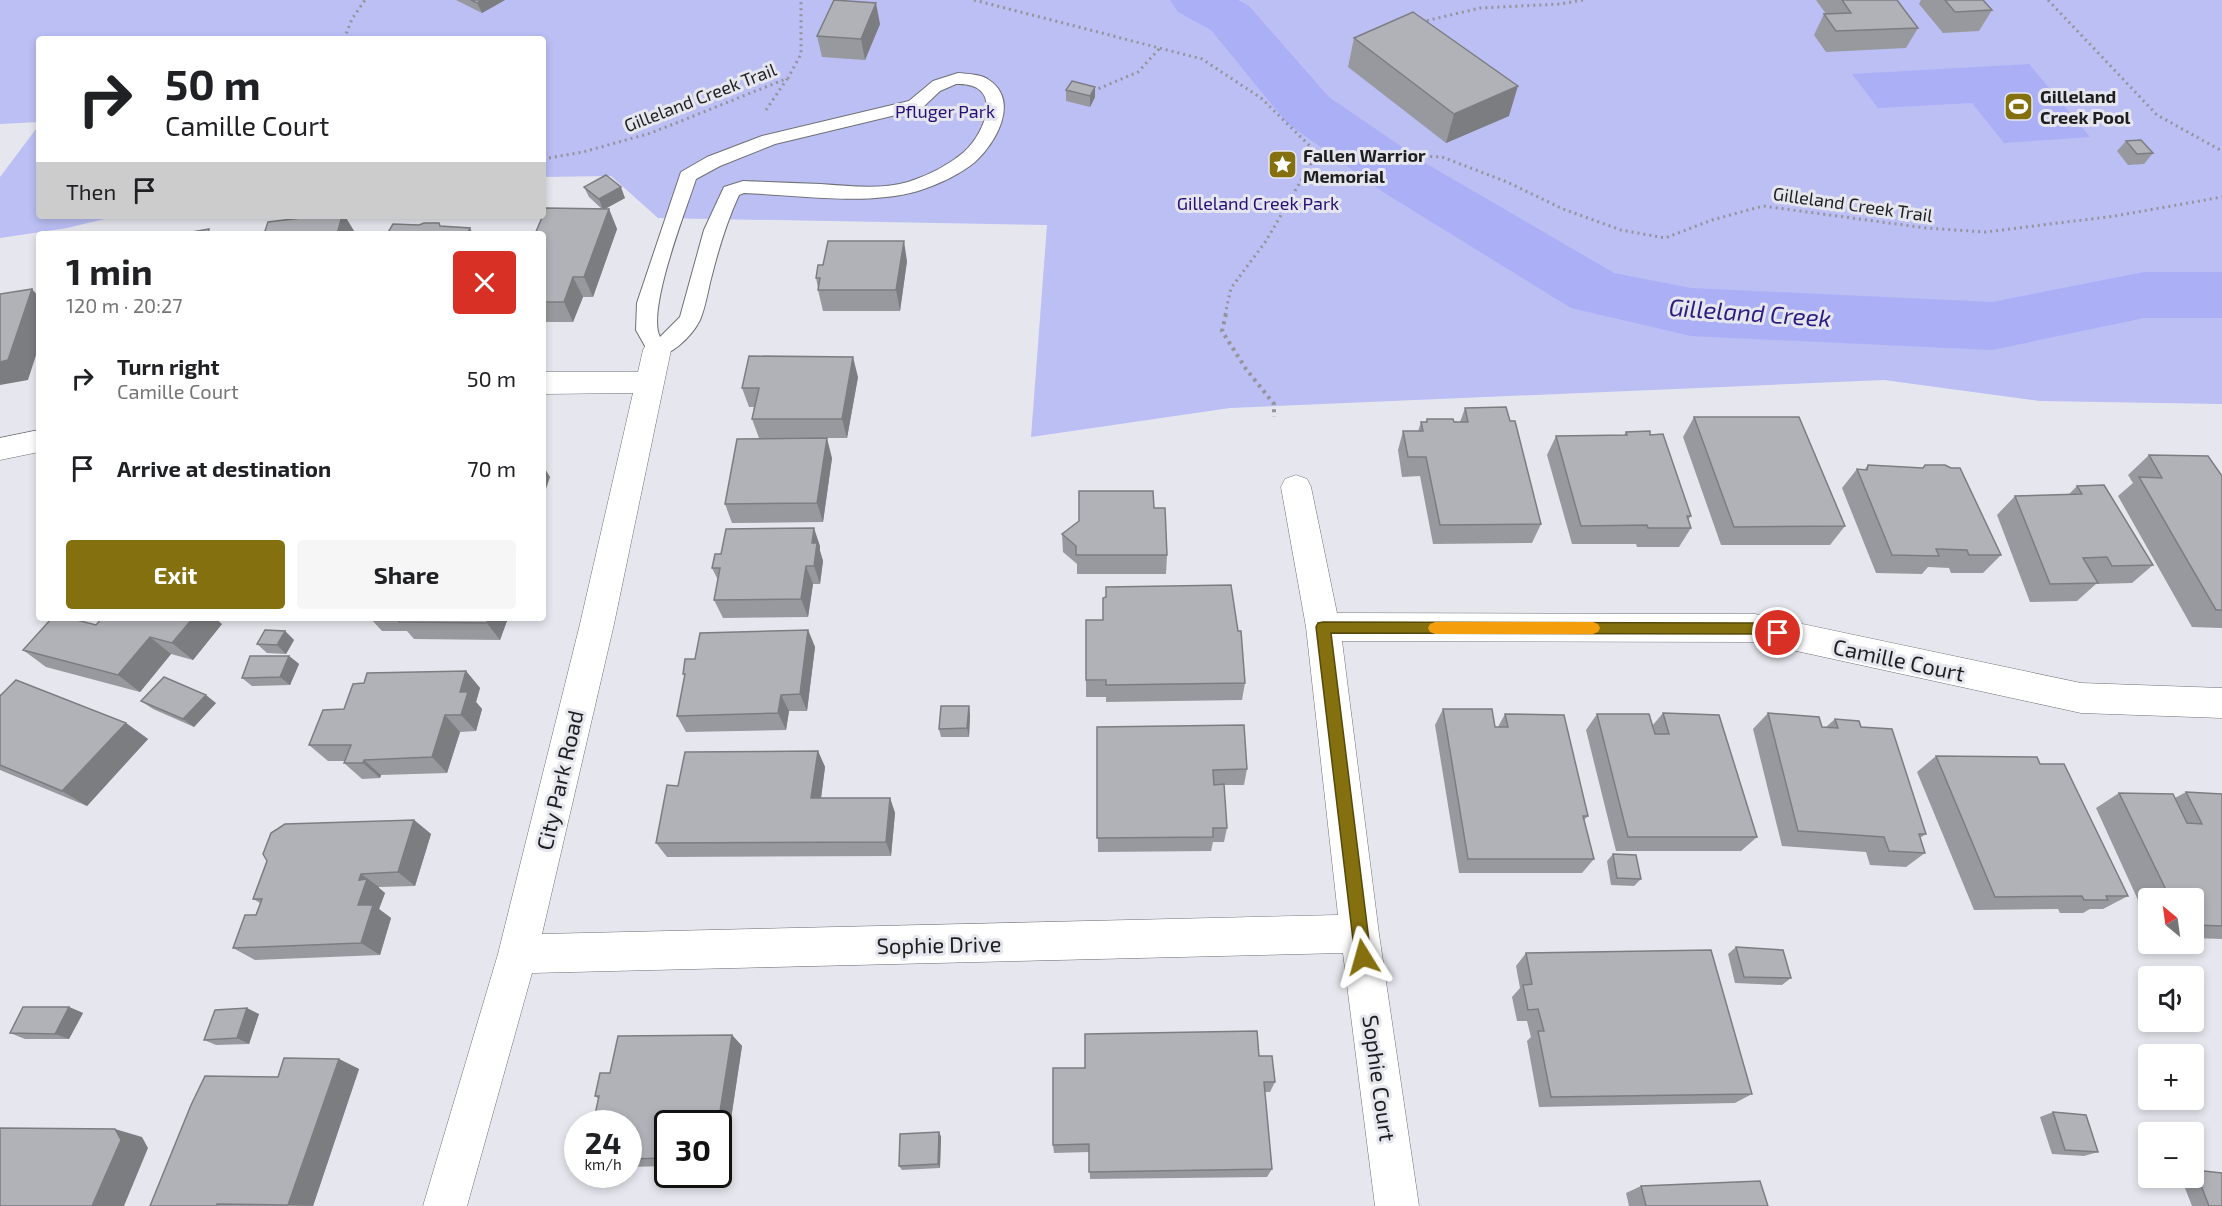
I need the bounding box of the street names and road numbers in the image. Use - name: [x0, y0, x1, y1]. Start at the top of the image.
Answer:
- street label: Gilleland Creek Trail: [621, 58, 780, 136]
- street label: Gilleland Creek Trail: [1772, 182, 1935, 226]
- street label: Camille Court: [1831, 632, 1967, 686]
- street label: City Park Road: [530, 708, 588, 852]
- street label: Sophie Drive: [876, 930, 1002, 958]
- street label: Sophie Court: [1358, 1013, 1402, 1143]

